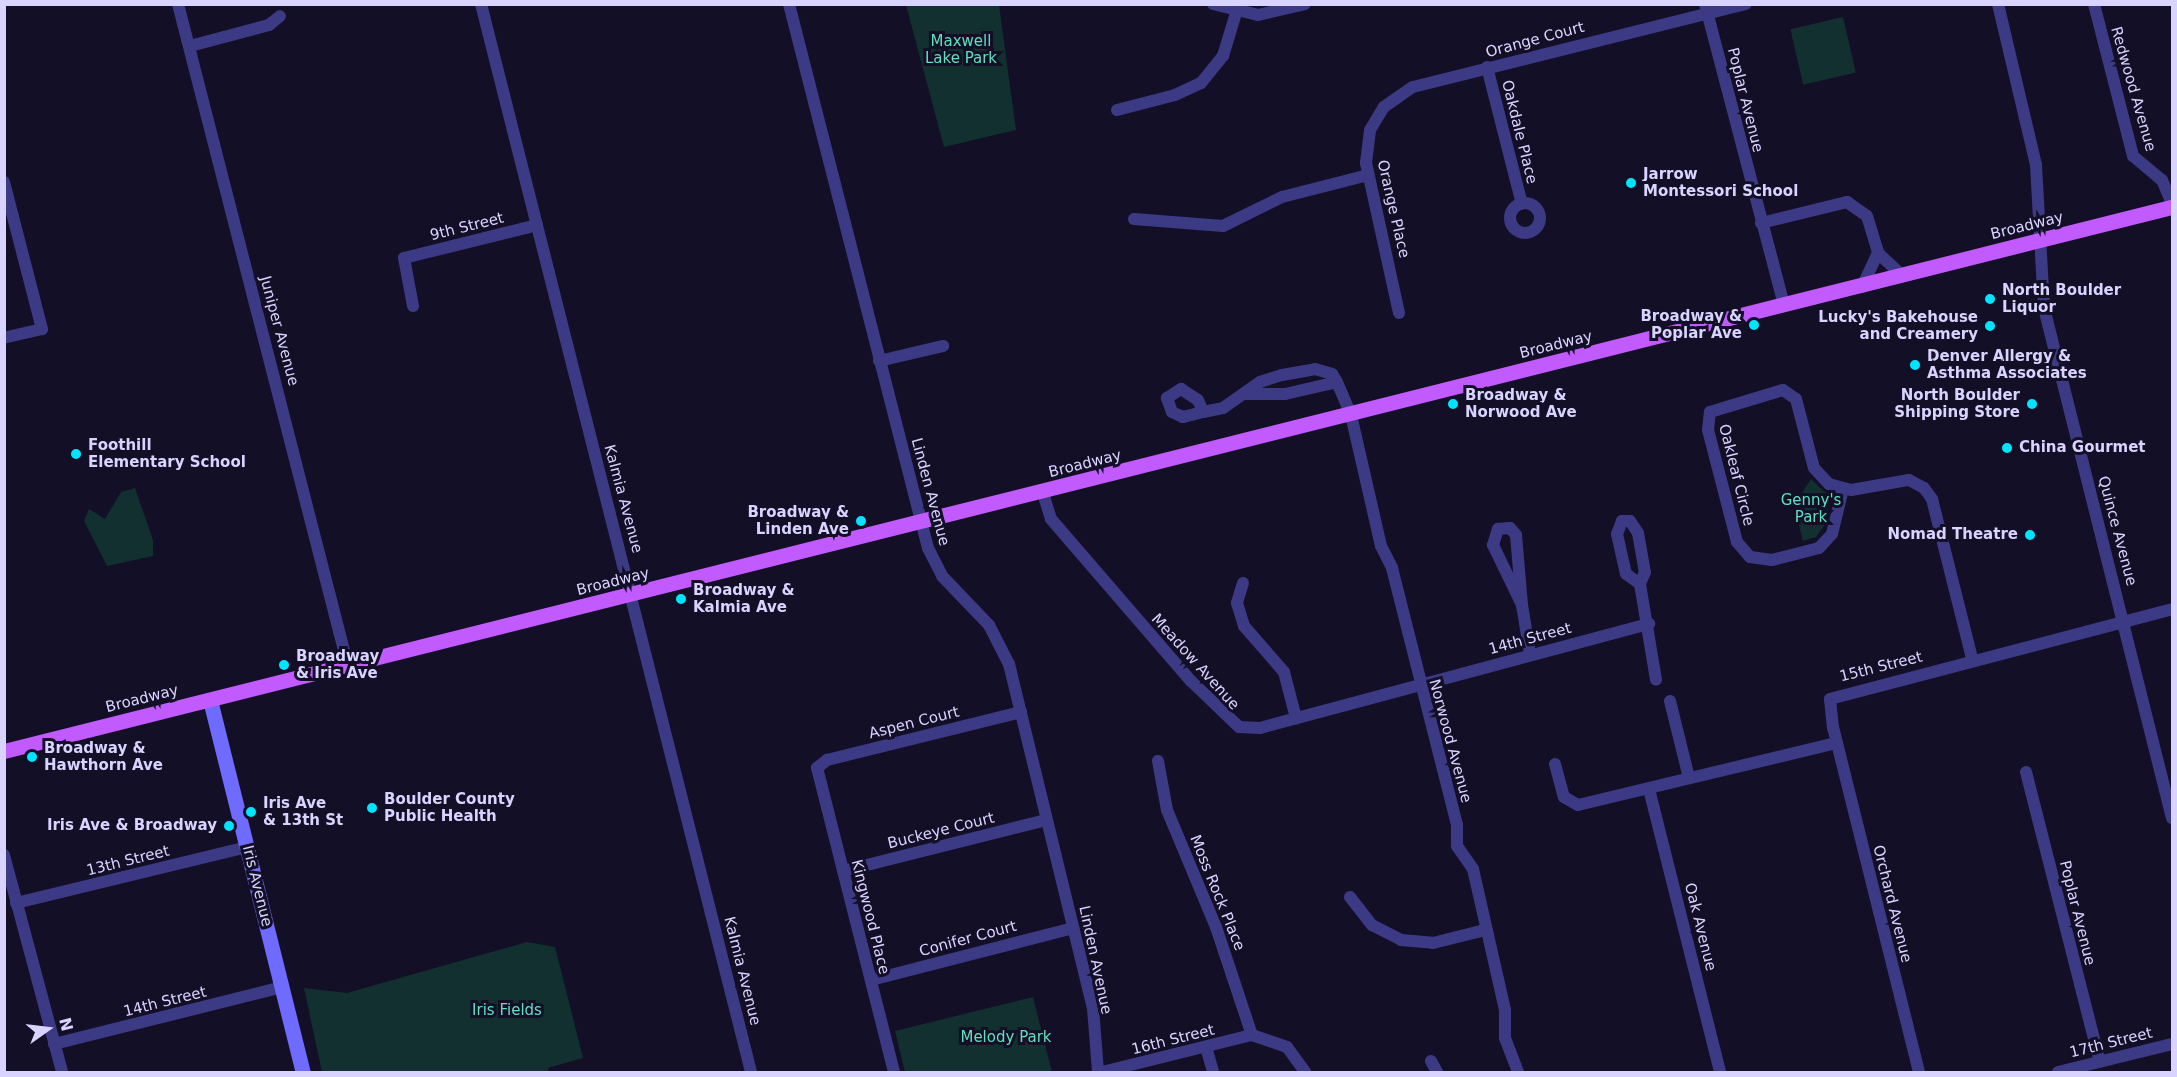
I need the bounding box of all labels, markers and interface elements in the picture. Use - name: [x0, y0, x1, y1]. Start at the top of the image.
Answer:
- street label: Orange Court: [1484, 18, 1586, 62]
- street label: Redwood Avenue: [2107, 24, 2159, 154]
- park label: Maxwell Lake Park: [925, 32, 997, 67]
- street label: Poplar Avenue: [1723, 46, 1767, 154]
- street label: Oakdale Place: [1497, 78, 1541, 186]
- street label: Orange Place: [1373, 158, 1413, 260]
- place label: Jarrow Montessori School: [1643, 165, 1798, 200]
- marker: Jarrow Montessori School: [1624, 176, 1638, 190]
- street label: Broadway: [1989, 208, 2065, 244]
- street label: 9th Street: [428, 209, 506, 245]
- street label: Juniper Avenue: [256, 274, 302, 388]
- place label: North Boulder Liquor: [2002, 281, 2121, 316]
- marker: North Boulder Liquor: [1983, 292, 1997, 306]
- place label: Broadway & Poplar Ave: [1640, 307, 1742, 342]
- place label: Lucky's Bakehouse and Creamery: [1818, 308, 1978, 343]
- marker: Broadway & Poplar Ave: [1747, 318, 1761, 332]
- marker: Lucky's Bakehouse and Creamery: [1983, 319, 1997, 333]
- street label: Broadway: [1518, 327, 1594, 363]
- place label: Denver Allergy & Asthma Associates: [1927, 347, 2087, 382]
- marker: Denver Allergy & Asthma Associates: [1908, 358, 1922, 372]
- place label: Broadway & Norwood Ave: [1465, 386, 1577, 421]
- place label: North Boulder Shipping Store: [1894, 386, 2020, 421]
- marker: Broadway & Norwood Ave: [1446, 397, 1460, 411]
- marker: North Boulder Shipping Store: [2025, 397, 2039, 411]
- street label: Oakleaf Circle: [1715, 422, 1757, 528]
- place label: Foothill Elementary School: [88, 436, 246, 471]
- street label: Linden Avenue: [907, 436, 953, 548]
- place label: China Gourmet: [2019, 439, 2146, 457]
- marker: China Gourmet: [2000, 441, 2014, 455]
- street label: Kalmia Avenue: [600, 443, 646, 555]
- street label: Broadway: [1047, 446, 1123, 482]
- marker: Foothill Elementary School: [69, 447, 83, 461]
- street label: Quince Avenue: [2094, 474, 2140, 588]
- park label: Genny's Park: [1781, 491, 1841, 526]
- place label: Broadway & Linden Ave: [747, 503, 849, 538]
- marker: Broadway & Linden Ave: [854, 514, 868, 528]
- place label: Nomad Theatre: [1887, 526, 2018, 544]
- marker: Nomad Theatre: [2023, 528, 2037, 542]
- street label: Broadway: [575, 564, 651, 600]
- place label: Broadway & Kalmia Ave: [693, 581, 795, 616]
- marker: Broadway & Kalmia Ave: [674, 592, 688, 606]
- street label: Meadow Avenue: [1147, 610, 1243, 714]
- street label: 14th Street: [1487, 619, 1573, 659]
- place label: Broadway & Iris Ave: [296, 647, 379, 682]
- street label: 15th Street: [1838, 648, 1924, 686]
- marker: Broadway & Iris Ave: [277, 658, 291, 672]
- street label: Norwood Avenue: [1425, 677, 1475, 805]
- street label: Broadway: [104, 681, 180, 717]
- street label: Aspen Court: [867, 703, 961, 743]
- place label: Broadway & Hawthorn Ave: [44, 739, 163, 774]
- marker: Broadway & Hawthorn Ave: [25, 750, 39, 764]
- place label: Boulder County Public Health: [384, 790, 515, 825]
- place label: Iris Ave & 13th St: [263, 794, 343, 829]
- marker: Boulder County Public Health: [365, 801, 379, 815]
- marker: Iris Ave & 13th St: [244, 805, 258, 819]
- street label: Buckeye Court: [886, 809, 996, 853]
- place label: Iris Ave & Broadway: [47, 817, 217, 835]
- marker: Iris Ave & Broadway: [222, 819, 236, 833]
- street label: Moss Rock Place: [1186, 833, 1248, 953]
- street label: 13th Street: [85, 842, 171, 880]
- street label: Orchard Avenue: [1869, 843, 1915, 965]
- street label: Iris Avenue: [238, 844, 276, 928]
- street label: Kingwood Place: [847, 858, 893, 976]
- street label: Poplar Avenue: [2055, 859, 2099, 967]
- street label: Oak Avenue: [1680, 881, 1720, 973]
- street label: Linden Avenue: [1075, 904, 1115, 1016]
- street label: Kalmia Avenue: [720, 915, 764, 1027]
- street label: Conifer Court: [917, 917, 1019, 961]
- street label: 14th Street: [122, 983, 208, 1021]
- north arrow: [18, 999, 78, 1059]
- park label: Iris Fields: [472, 1002, 542, 1020]
- text: N: [55, 1016, 77, 1033]
- street label: 16th Street: [1130, 1021, 1216, 1059]
- street label: 17th Street: [2068, 1024, 2154, 1062]
- park label: Melody Park: [960, 1029, 1052, 1047]

